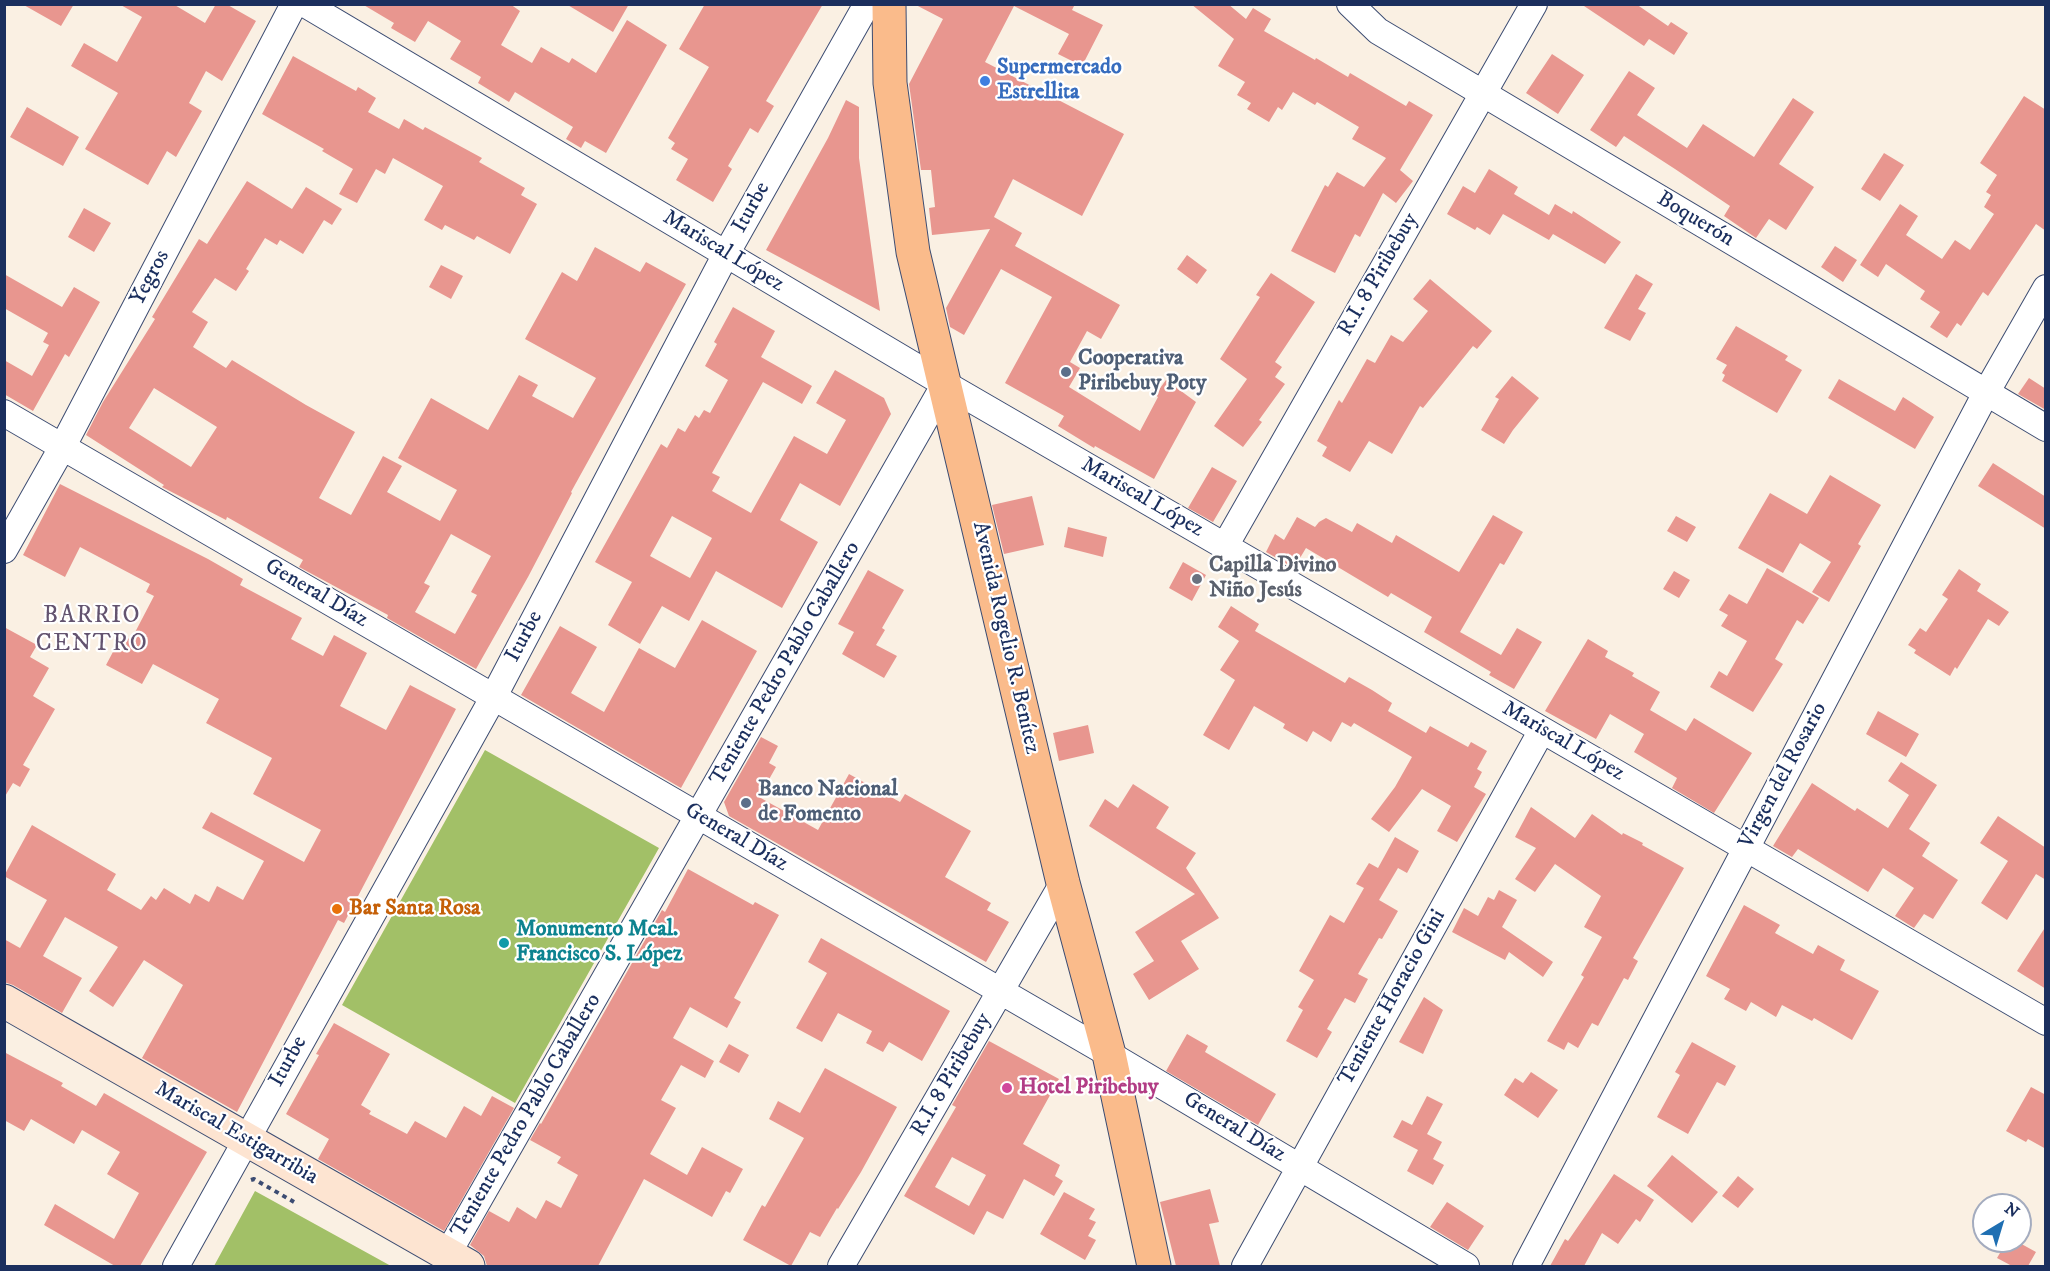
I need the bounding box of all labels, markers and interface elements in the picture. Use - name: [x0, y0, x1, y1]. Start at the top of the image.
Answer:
- place label: Supermercado Estrellita: [997, 55, 1122, 106]
- marker: Supermercado Estrellita: [978, 74, 992, 88]
- street label: Iturbe: [727, 178, 777, 238]
- street label: Boquerón: [1652, 187, 1738, 253]
- street label: Mariscal López: [657, 205, 789, 299]
- street label: R.I. 8 Piribebuy: [1333, 209, 1425, 341]
- street label: Yegros: [126, 246, 176, 310]
- place label: Cooperativa Piribebuy Poty: [1078, 346, 1206, 398]
- marker: Cooperativa Piribebuy Poty: [1059, 365, 1073, 379]
- street label: Mariscal López: [1076, 452, 1208, 544]
- street label: Avenida Rogelio R. Benítez: [965, 519, 1045, 757]
- street label: Teniente Pedro Pablo Caballero: [705, 537, 867, 791]
- place label: Capilla Divino Niño Jesús: [1209, 553, 1337, 604]
- street label: General Díaz: [260, 554, 372, 634]
- marker: Capilla Divino Niño Jesús: [1190, 572, 1204, 586]
- district label: BARRIO CENTRO: [36, 603, 148, 659]
- street label: Iturbe: [501, 607, 549, 667]
- street label: Mariscal López: [1497, 696, 1629, 788]
- street label: Virgen del Rosario: [1734, 698, 1834, 854]
- place label: Banco Nacional de Fomento: [758, 777, 898, 828]
- marker: Banco Nacional de Fomento: [739, 796, 753, 810]
- street label: General Díaz: [680, 798, 792, 878]
- place label: Bar Santa Rosa: [349, 896, 480, 922]
- marker: Bar Santa Rosa: [330, 902, 344, 916]
- street label: Teniente Horacio Gini: [1334, 905, 1452, 1091]
- place label: Monumento Mcal. Francisco S. López: [516, 917, 682, 968]
- marker: Monumento Mcal. Francisco S. López: [497, 936, 511, 950]
- street label: Teniente Pedro Pablo Caballero: [446, 989, 608, 1243]
- street label: R.I. 8 Piribebuy: [906, 1009, 998, 1141]
- street label: Iturbe: [264, 1032, 314, 1092]
- place label: Hotel Piribebuy: [1019, 1075, 1158, 1101]
- street label: Mariscal Estigarribia: [150, 1077, 322, 1191]
- marker: Hotel Piribebuy: [1000, 1081, 1014, 1095]
- street label: General Díaz: [1178, 1087, 1290, 1169]
- north arrow: [1972, 1193, 2032, 1253]
- text: N: [2001, 1198, 2023, 1222]

